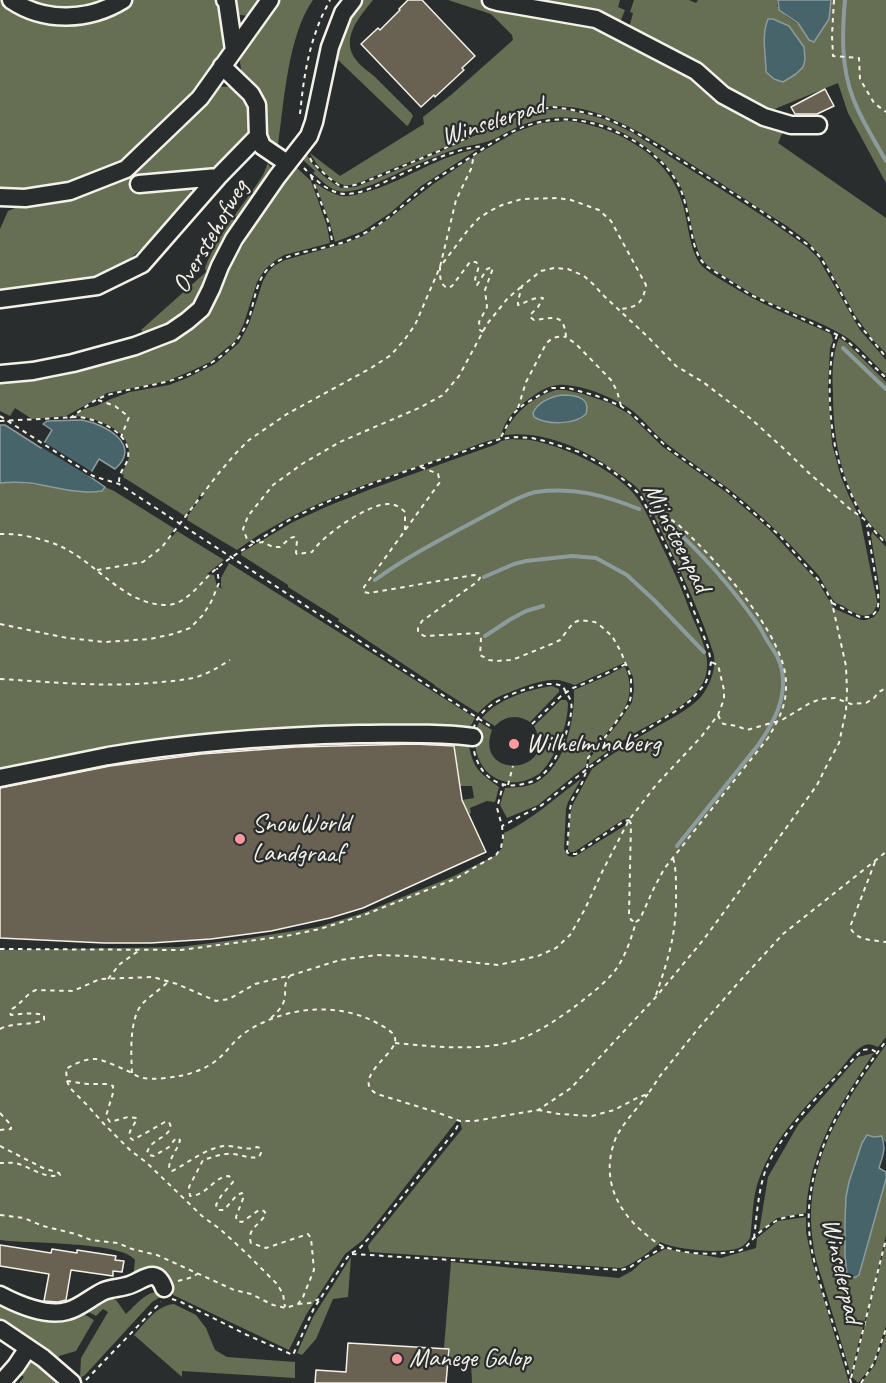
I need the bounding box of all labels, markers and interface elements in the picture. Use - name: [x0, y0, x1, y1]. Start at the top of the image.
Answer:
- street label: Winselerpad: [437, 91, 549, 153]
- street label: Overstehofweg: [166, 175, 256, 299]
- street label: Mijnsteenpad: [635, 478, 717, 598]
- place label: Wilhelminaberg: [526, 728, 660, 760]
- marker: Wilhelminaberg: [507, 737, 521, 751]
- place label: SnowWorld Landgraaf: [252, 808, 350, 870]
- marker: SnowWorld Landgraaf: [233, 832, 247, 846]
- street label: Winselerpad: [814, 1215, 868, 1327]
- place label: Manege Galop: [409, 1343, 531, 1375]
- marker: Manege Galop: [390, 1352, 404, 1366]

